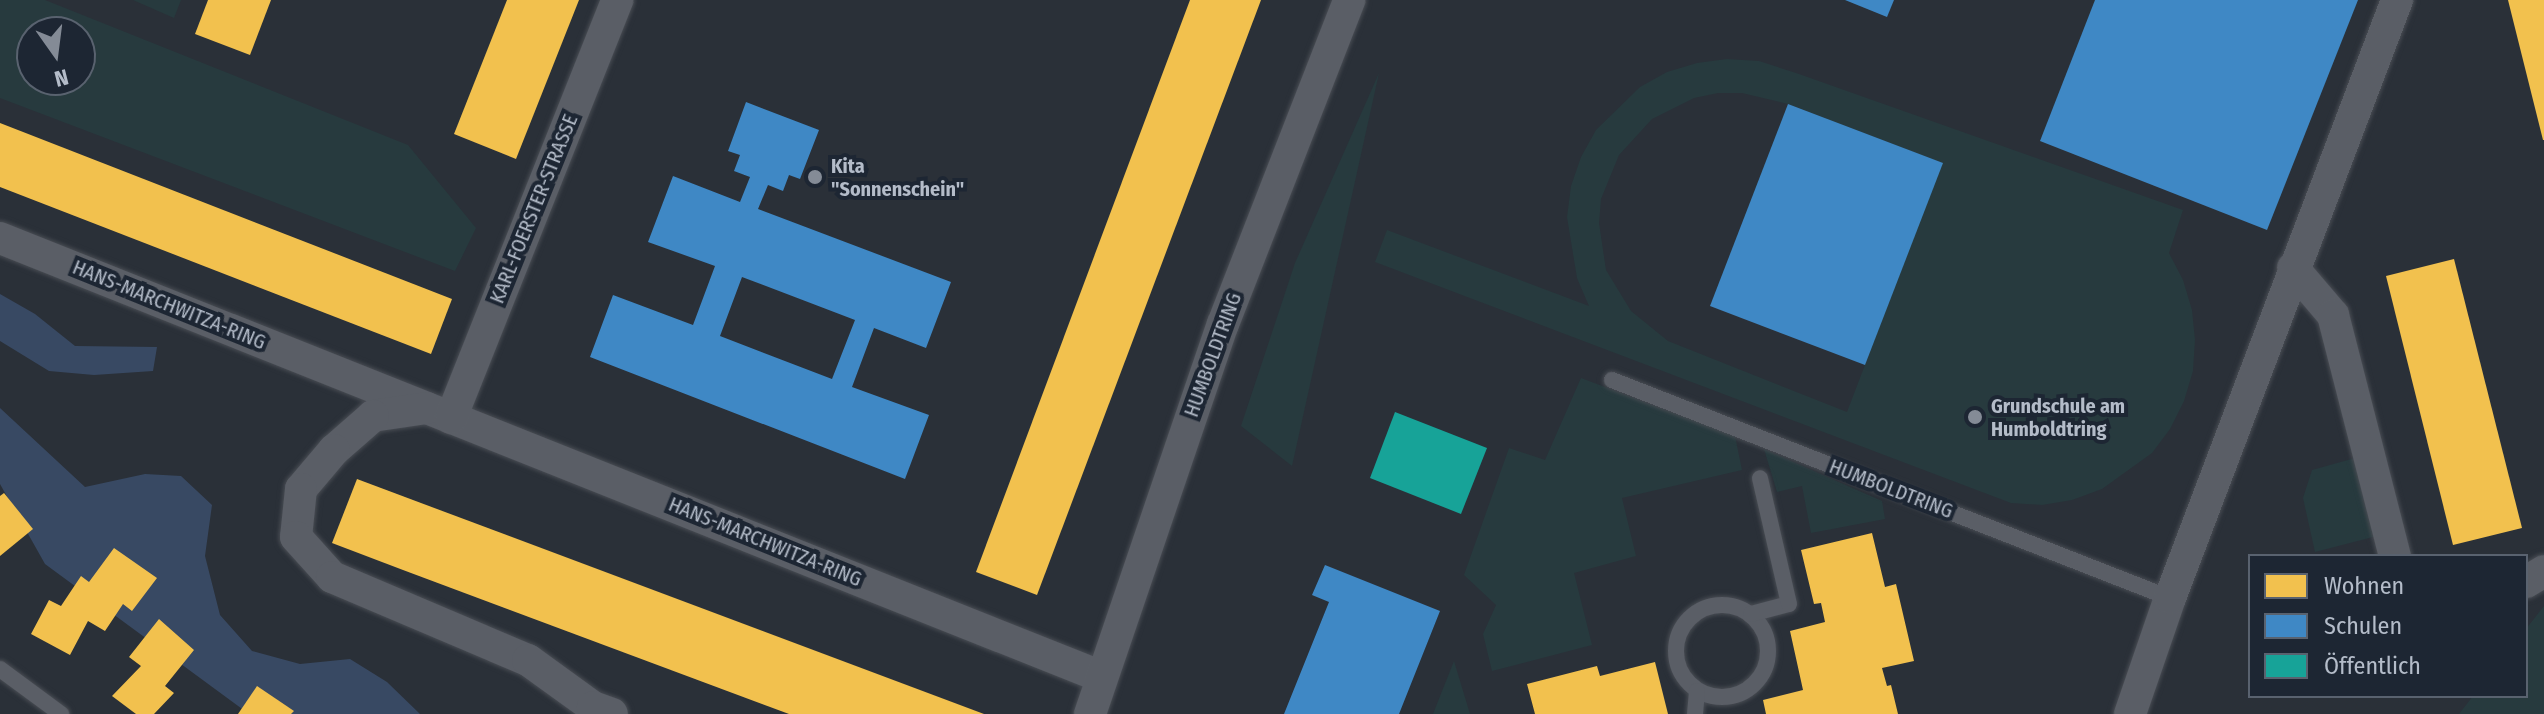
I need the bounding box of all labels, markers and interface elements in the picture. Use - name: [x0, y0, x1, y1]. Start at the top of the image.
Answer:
- north arrow: [16, 16, 96, 96]
- text: N: [52, 63, 71, 93]
- street label: KARL-FOERSTER-STRASSE: [485, 111, 583, 307]
- place label: Kita "Sonnenschein": [831, 154, 964, 201]
- marker: Kita "Sonnenschein": [806, 168, 824, 186]
- street label: HANS-MARCHWITZA-RING: [69, 255, 269, 355]
- street label: HUMBOLDTRING: [1179, 290, 1247, 420]
- place label: Grundschule am Humboldtring: [1991, 394, 2125, 441]
- marker: Grundschule am Humboldtring: [1966, 408, 1984, 426]
- street label: HUMBOLDTRING: [1826, 454, 1956, 524]
- street label: HANS-MARCHWITZA-RING: [665, 492, 865, 592]
- legend: [2248, 554, 2528, 698]
- text: Wohnen: [2324, 572, 2404, 600]
- text: Schulen: [2324, 612, 2402, 640]
- text: Öffentlich: [2324, 652, 2421, 680]

